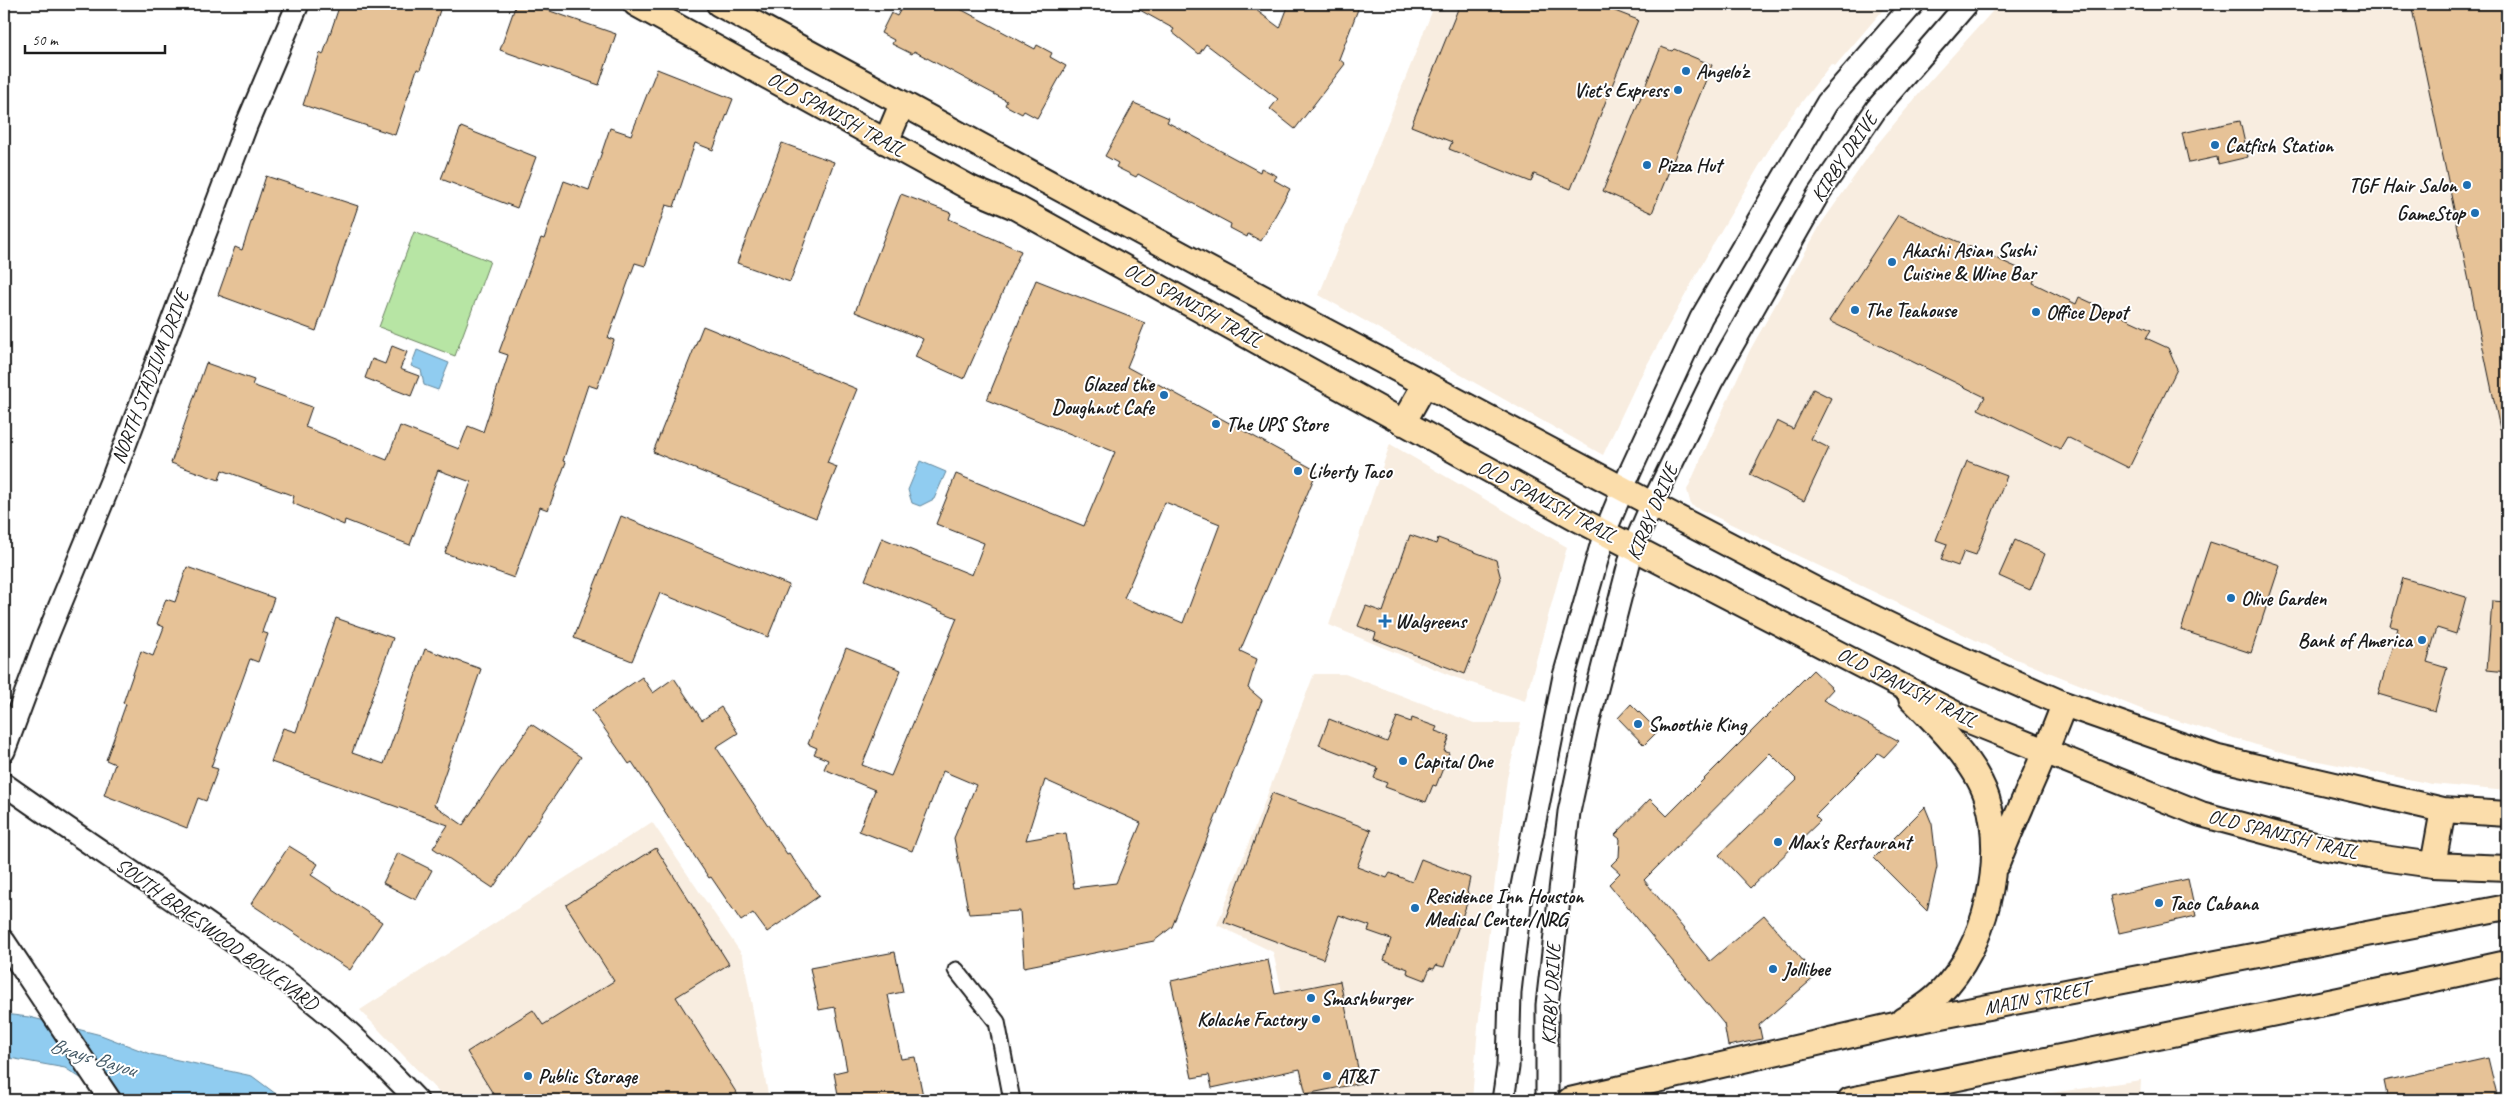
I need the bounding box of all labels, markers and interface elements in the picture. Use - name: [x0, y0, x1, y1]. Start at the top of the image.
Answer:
- scale bar: [25, 22, 165, 54]
- text: 50 m: [32, 31, 59, 50]
- place label: Angelo'z: [1696, 59, 1751, 84]
- marker: Angelo'z: [1680, 65, 1692, 77]
- street label: OLD SPANISH TRAIL: [763, 66, 910, 162]
- place label: Viet's Express: [1574, 78, 1670, 103]
- marker: Viet's Express: [1672, 84, 1684, 96]
- street label: KIRBY DRIVE: [1805, 105, 1885, 206]
- place label: Catfish Station: [2225, 133, 2335, 158]
- marker: Catfish Station: [2209, 139, 2221, 151]
- place label: Pizza Hut: [1657, 153, 1725, 178]
- marker: Pizza Hut: [1641, 159, 1653, 171]
- place label: TGF Hair Salon: [2349, 173, 2459, 198]
- marker: TGF Hair Salon: [2461, 179, 2473, 191]
- place label: GameStop: [2397, 201, 2466, 226]
- marker: GameStop: [2469, 207, 2481, 219]
- place label: Akashi Asian Sushi Cuisine & Wine Bar: [1902, 238, 2039, 286]
- marker: Akashi Asian Sushi Cuisine & Wine Bar: [1886, 256, 1898, 268]
- street label: OLD SPANISH TRAIL: [1120, 257, 1267, 353]
- street label: NORTH STADIUM DRIVE: [105, 284, 196, 467]
- place label: The Teahouse: [1865, 298, 1957, 323]
- place label: Office Depot: [2046, 300, 2131, 325]
- marker: The Teahouse: [1849, 304, 1861, 316]
- marker: Office Depot: [2030, 306, 2042, 318]
- place label: Glazed the Doughnut Cafe: [1052, 372, 1155, 420]
- marker: Glazed the Doughnut Cafe: [1158, 389, 1170, 401]
- place label: The UPS Store: [1226, 412, 1329, 437]
- marker: The UPS Store: [1210, 418, 1222, 430]
- street label: OLD SPANISH TRAIL: [1473, 454, 1621, 548]
- street label: KIRBY DRIVE: [1621, 457, 1685, 564]
- place label: Liberty Taco: [1308, 459, 1393, 484]
- marker: Liberty Taco: [1292, 465, 1304, 477]
- place label: Olive Garden: [2241, 586, 2327, 611]
- marker: Olive Garden: [2225, 592, 2237, 604]
- place label: Walgreens: [1395, 609, 1468, 634]
- marker: Walgreens: [1379, 615, 1391, 627]
- place label: Bank of America: [2298, 628, 2414, 653]
- marker: Bank of America: [2416, 634, 2428, 646]
- street label: OLD SPANISH TRAIL: [1833, 641, 1981, 733]
- place label: Smoothie King: [1648, 712, 1748, 737]
- marker: Smoothie King: [1632, 718, 1644, 730]
- place label: Capital One: [1413, 749, 1495, 774]
- marker: Capital One: [1397, 755, 1409, 767]
- street label: OLD SPANISH TRAIL: [2206, 803, 2361, 865]
- place label: Max's Restaurant: [1788, 830, 1914, 855]
- marker: Max's Restaurant: [1772, 836, 1784, 848]
- street label: SOUTH BRAESWOOD BOULEVARD: [111, 852, 324, 1017]
- place label: Residence Inn Houston Medical Center/NRG: [1425, 884, 1585, 932]
- place label: Taco Cabana: [2169, 891, 2260, 916]
- marker: Taco Cabana: [2153, 897, 2165, 909]
- marker: Residence Inn Houston Medical Center/NRG: [1409, 902, 1421, 914]
- street label: KIRBY DRIVE: [1536, 939, 1566, 1046]
- place label: Jollibee: [1781, 957, 1832, 982]
- marker: Jollibee: [1767, 963, 1779, 975]
- street label: MAIN STREET: [1982, 975, 2097, 1021]
- place label: Smashburger: [1321, 986, 1415, 1011]
- marker: Smashburger: [1305, 992, 1317, 1004]
- place label: Kolache Factory: [1197, 1007, 1308, 1032]
- marker: Kolache Factory: [1310, 1013, 1322, 1025]
- water label: Brays Bayou: [47, 1032, 142, 1083]
- place label: Public Storage: [538, 1064, 638, 1089]
- place label: AT&T: [1337, 1064, 1381, 1089]
- marker: Public Storage: [522, 1070, 534, 1082]
- marker: AT&T: [1321, 1070, 1333, 1082]

